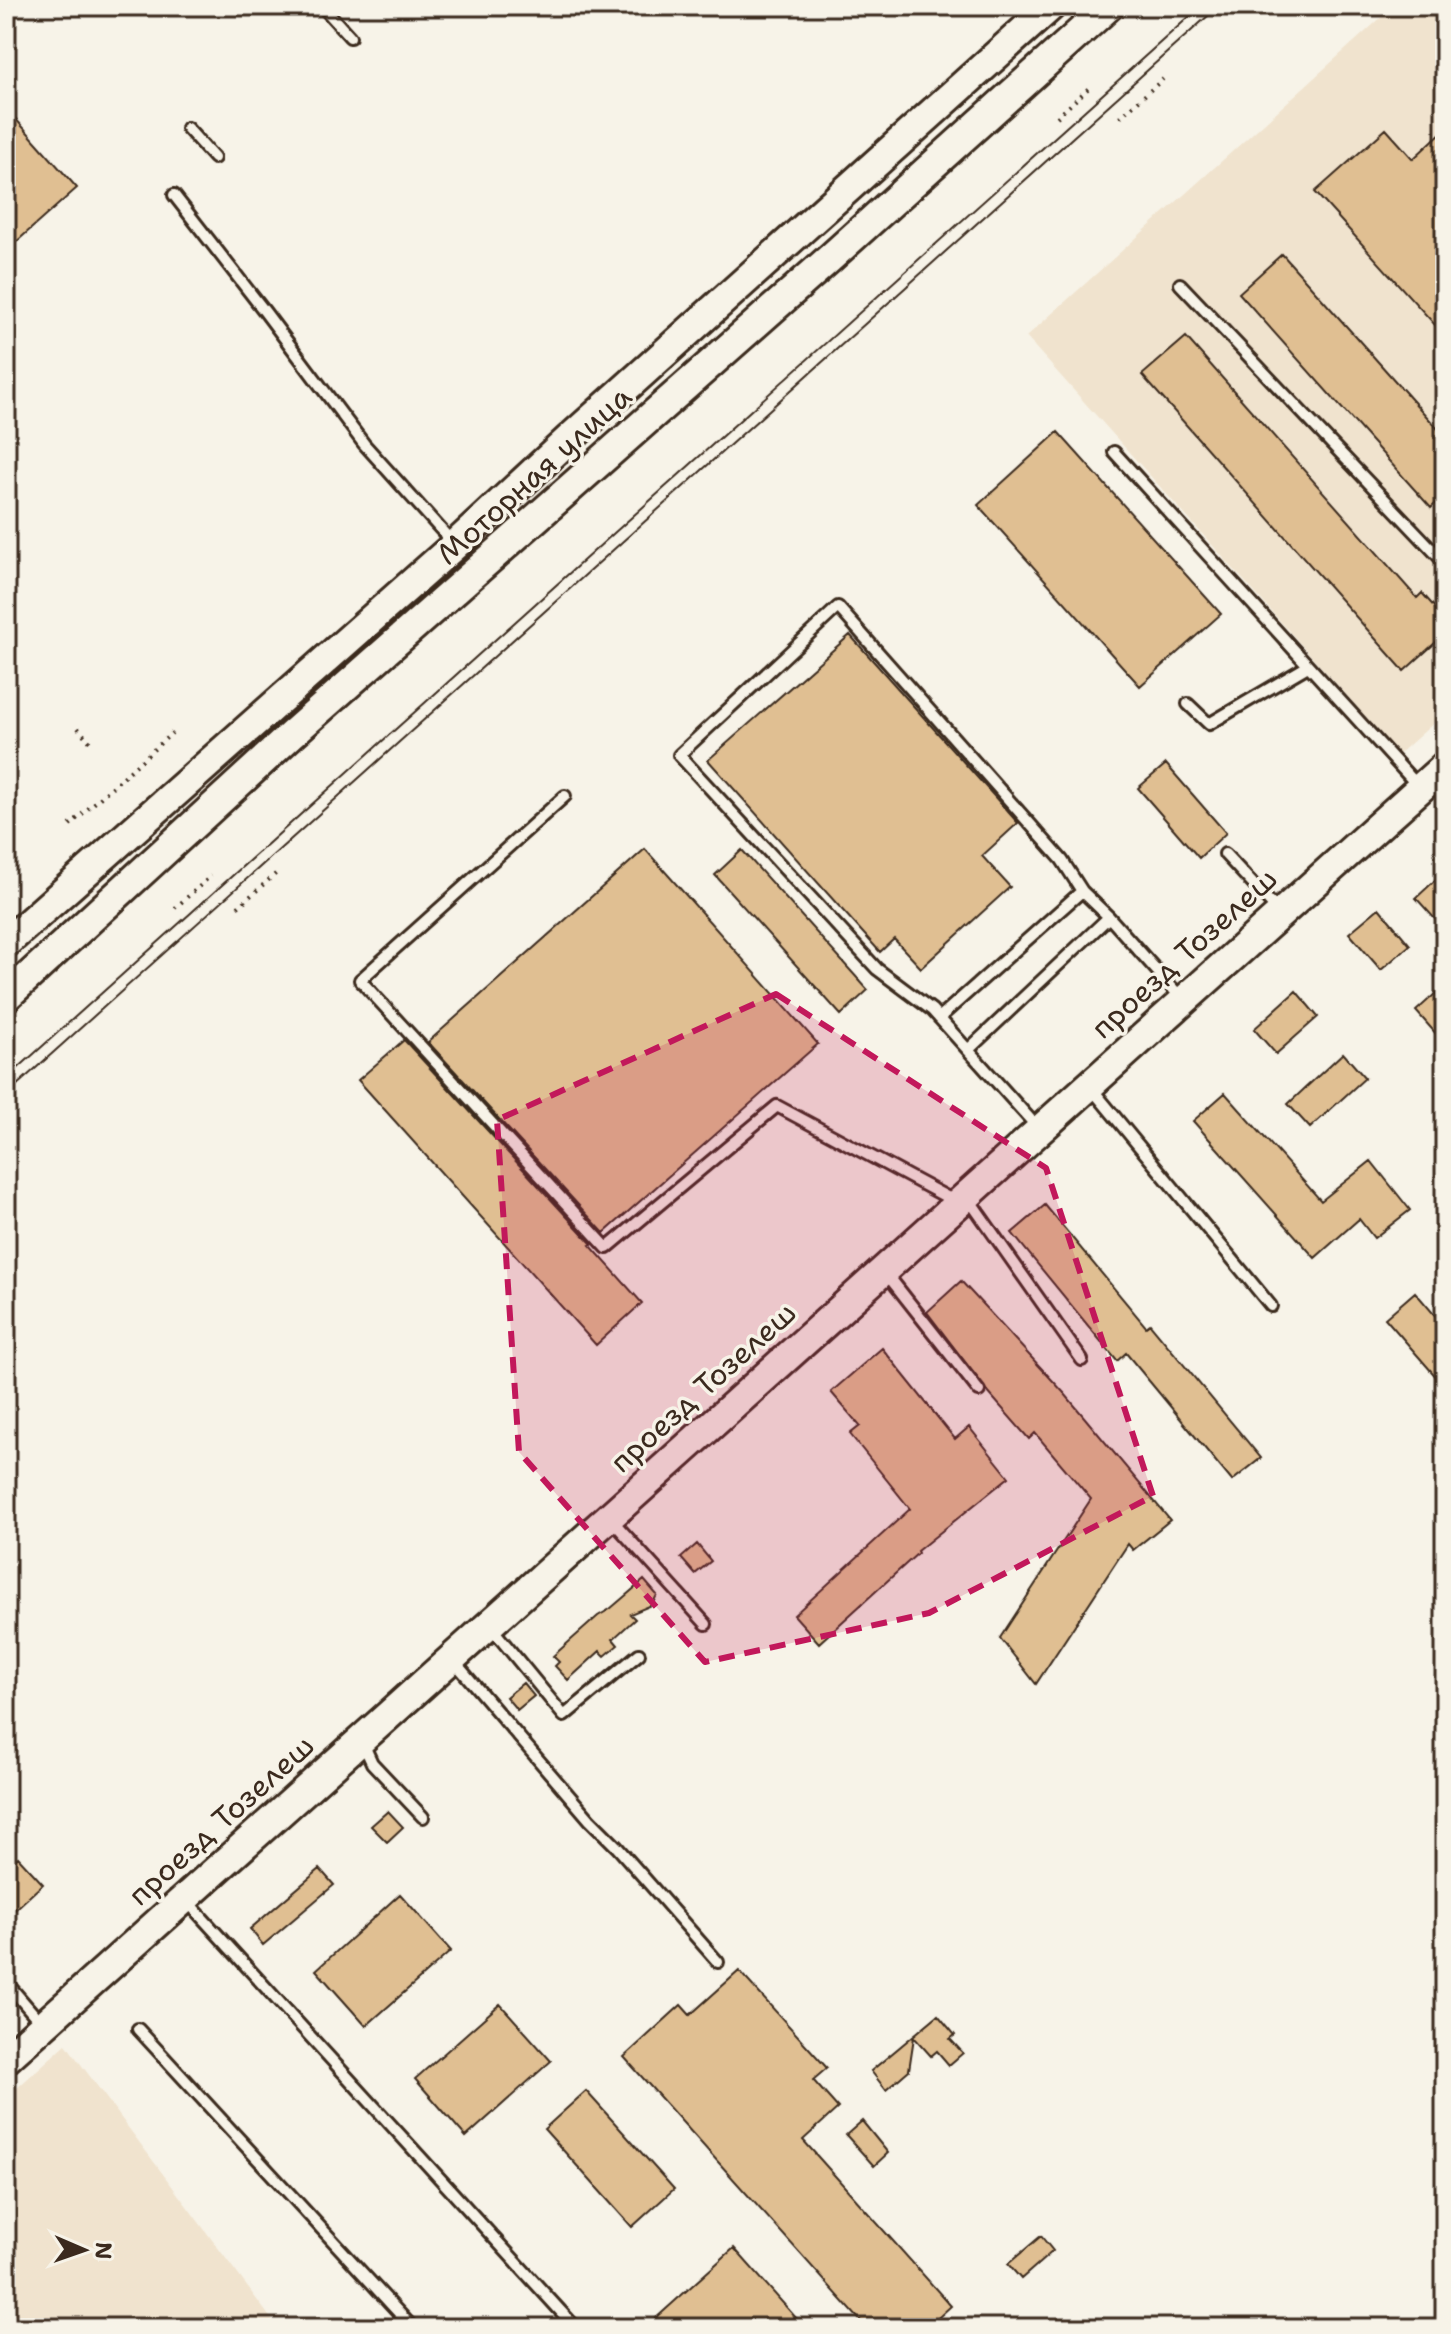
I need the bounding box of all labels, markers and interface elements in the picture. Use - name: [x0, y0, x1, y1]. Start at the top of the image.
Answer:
- street label: Моторная улица: [428, 376, 641, 574]
- street label: проезд Тозелеш: [1082, 858, 1286, 1048]
- street label: проезд Тозелеш: [601, 1292, 805, 1482]
- street label: проезд Тозелеш: [119, 1725, 323, 1915]
- north arrow: [44, 2210, 124, 2290]
- text: N: [89, 2241, 118, 2260]

